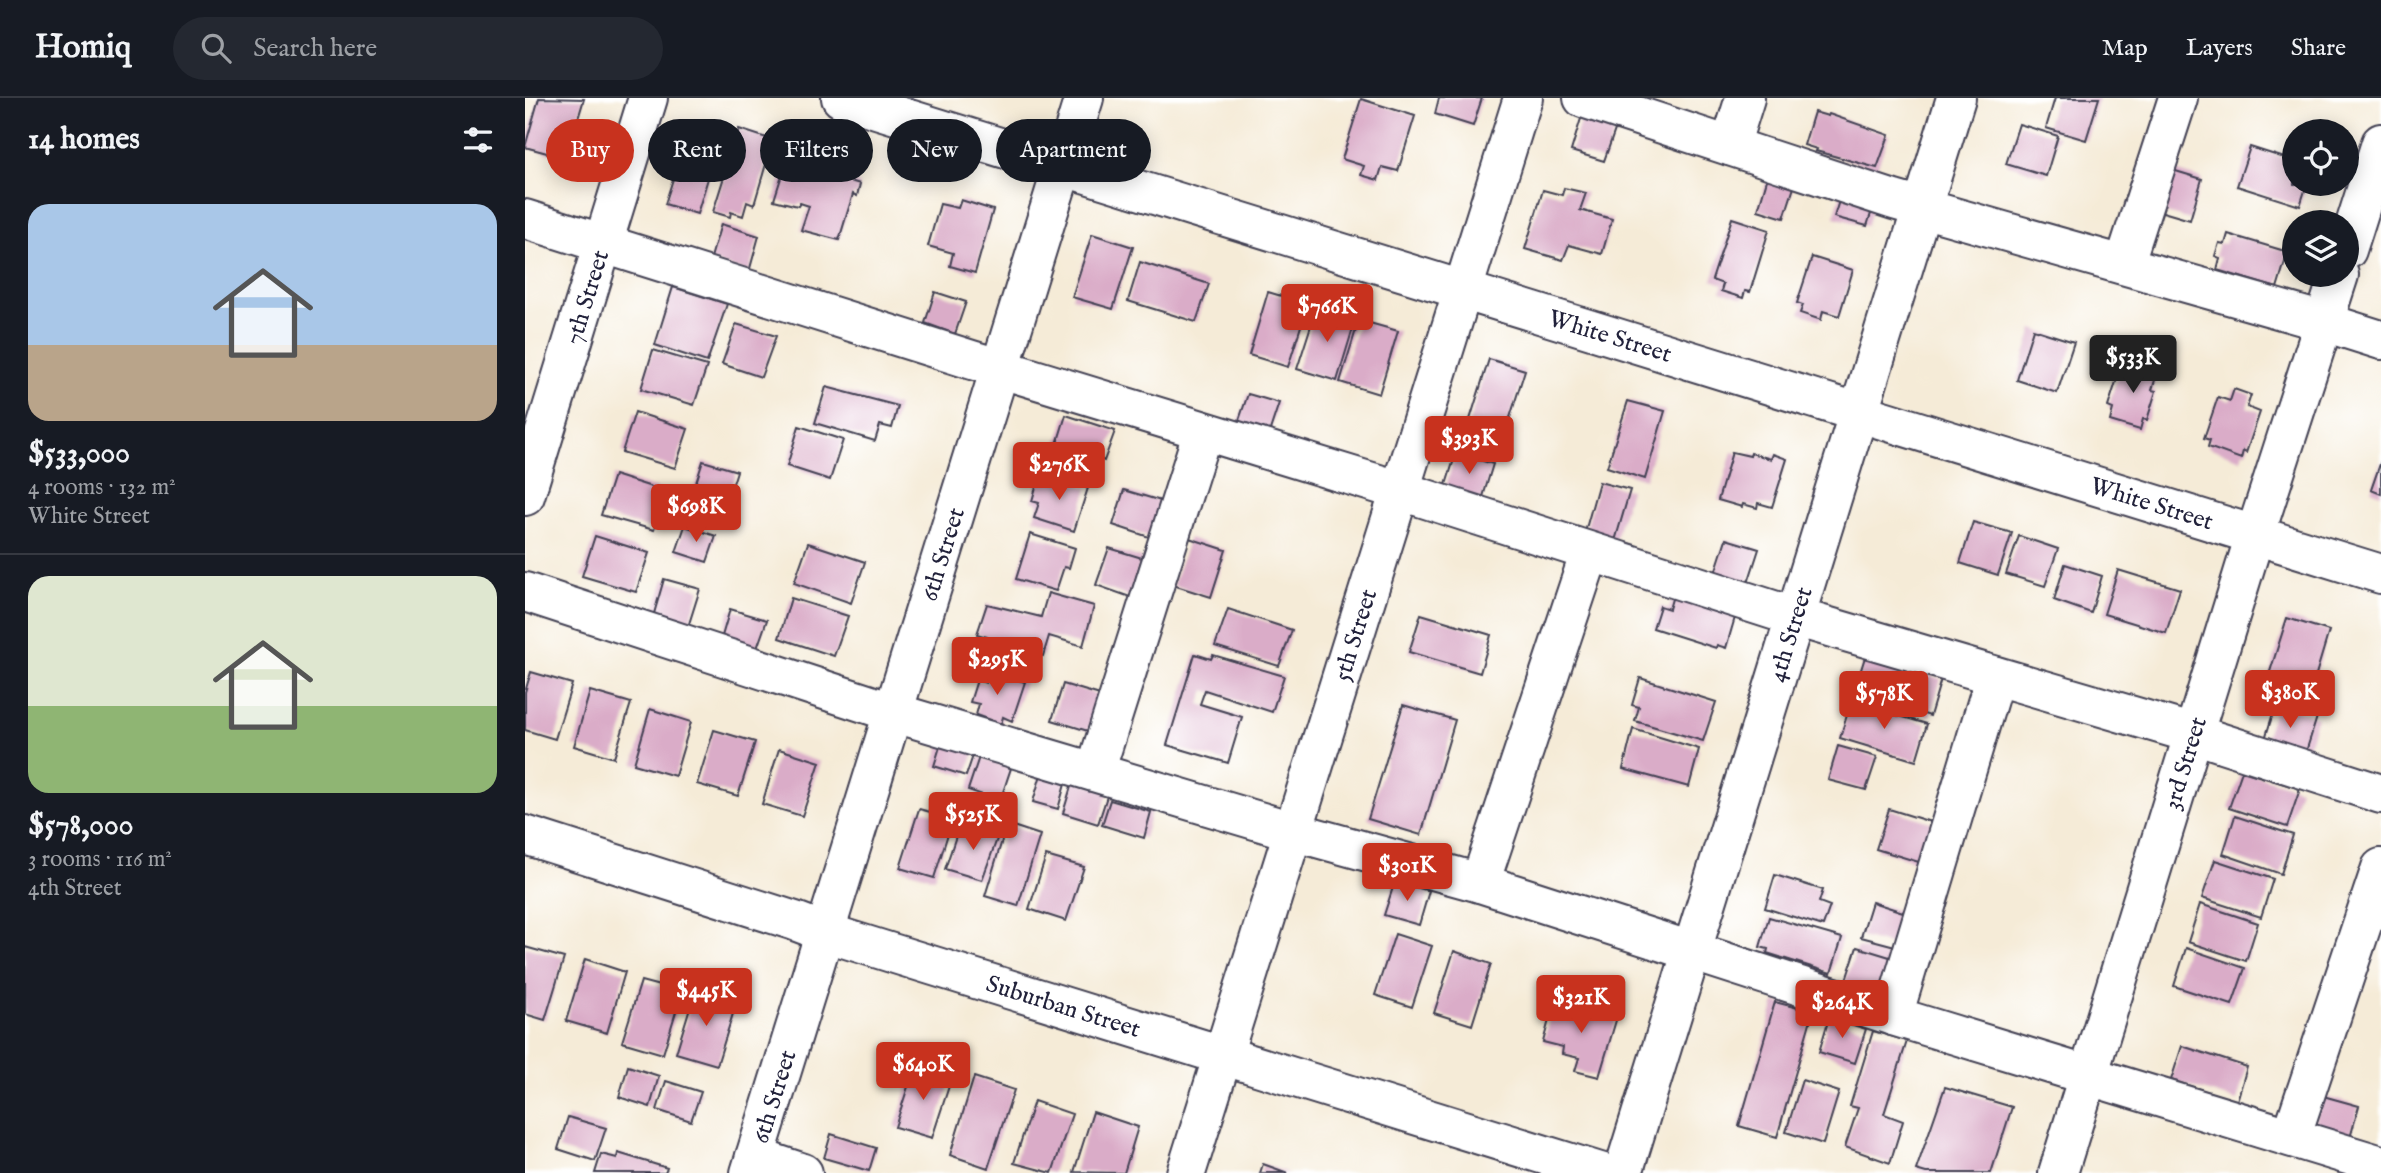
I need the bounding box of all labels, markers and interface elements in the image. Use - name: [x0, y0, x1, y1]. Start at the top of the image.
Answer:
- search box: [173, 17, 663, 80]
- text: Homiq: [35, 27, 131, 69]
- icon: search: [197, 29, 235, 67]
- text: Search here: [253, 32, 377, 65]
- text: Map: [2102, 33, 2148, 64]
- text: Layers: [2186, 33, 2253, 64]
- text: Share: [2291, 33, 2346, 64]
- chip: Buy: [546, 119, 634, 182]
- chip: Rent: [648, 119, 746, 182]
- chip: Filters: [760, 119, 873, 182]
- chip: New: [887, 119, 982, 182]
- chip: Apartment: [996, 119, 1151, 182]
- map controls: [2282, 119, 2359, 287]
- button: locate: [2282, 119, 2359, 196]
- text: 14 homes: [28, 121, 140, 159]
- icon: filters: [459, 121, 497, 159]
- button: layers: [2282, 210, 2359, 287]
- street label: 7th Street: [559, 247, 617, 349]
- icon: home: [200, 250, 326, 376]
- pin: $766K: [1278, 285, 1376, 344]
- text: $766K: [1297, 292, 1357, 321]
- street label: White Street: [1544, 304, 1675, 371]
- pin: $533K: [2084, 336, 2182, 395]
- text: $533K: [2106, 343, 2160, 372]
- pin: $393K: [1420, 416, 1518, 476]
- text: $393K: [1441, 424, 1497, 453]
- text: $533,000: [28, 435, 130, 473]
- pin: $276K: [1010, 442, 1108, 502]
- text: $276K: [1029, 450, 1089, 479]
- street label: White Street: [2086, 471, 2217, 538]
- text: 4 rooms · 132 m²: [28, 473, 176, 502]
- pin: $698K: [647, 484, 745, 544]
- text: $698K: [667, 492, 725, 521]
- text: White Street: [28, 502, 150, 531]
- street label: 6th Street: [915, 504, 973, 605]
- street label: 4th Street: [1762, 583, 1821, 686]
- street label: 5th Street: [1327, 585, 1385, 685]
- icon: home: [200, 622, 326, 748]
- pin: $295K: [948, 638, 1046, 697]
- text: $295K: [968, 645, 1026, 674]
- pin: $380K: [2241, 670, 2339, 730]
- pin: $578K: [1835, 672, 1933, 731]
- text: $380K: [2261, 678, 2319, 707]
- text: $578K: [1855, 679, 1913, 708]
- street label: 3rd Street: [2157, 713, 2215, 814]
- pin: $525K: [924, 792, 1022, 852]
- text: $525K: [945, 800, 1001, 829]
- text: $578,000: [28, 807, 133, 845]
- pin: $301K: [1358, 844, 1456, 903]
- text: 3 rooms · 116 m²: [28, 845, 172, 874]
- text: $301K: [1378, 851, 1436, 880]
- text: 4th Street: [28, 874, 122, 903]
- pin: $445K: [657, 968, 755, 1028]
- street label: Suburban Street: [982, 969, 1144, 1046]
- text: $445K: [676, 976, 736, 1005]
- pin: $321K: [1532, 976, 1630, 1035]
- pin: $264K: [1793, 981, 1891, 1040]
- text: $321K: [1552, 983, 1610, 1012]
- text: $264K: [1811, 988, 1873, 1017]
- pin: $640K: [874, 1042, 972, 1102]
- street label: 6th Street: [746, 1047, 804, 1148]
- text: $640K: [892, 1050, 954, 1079]

